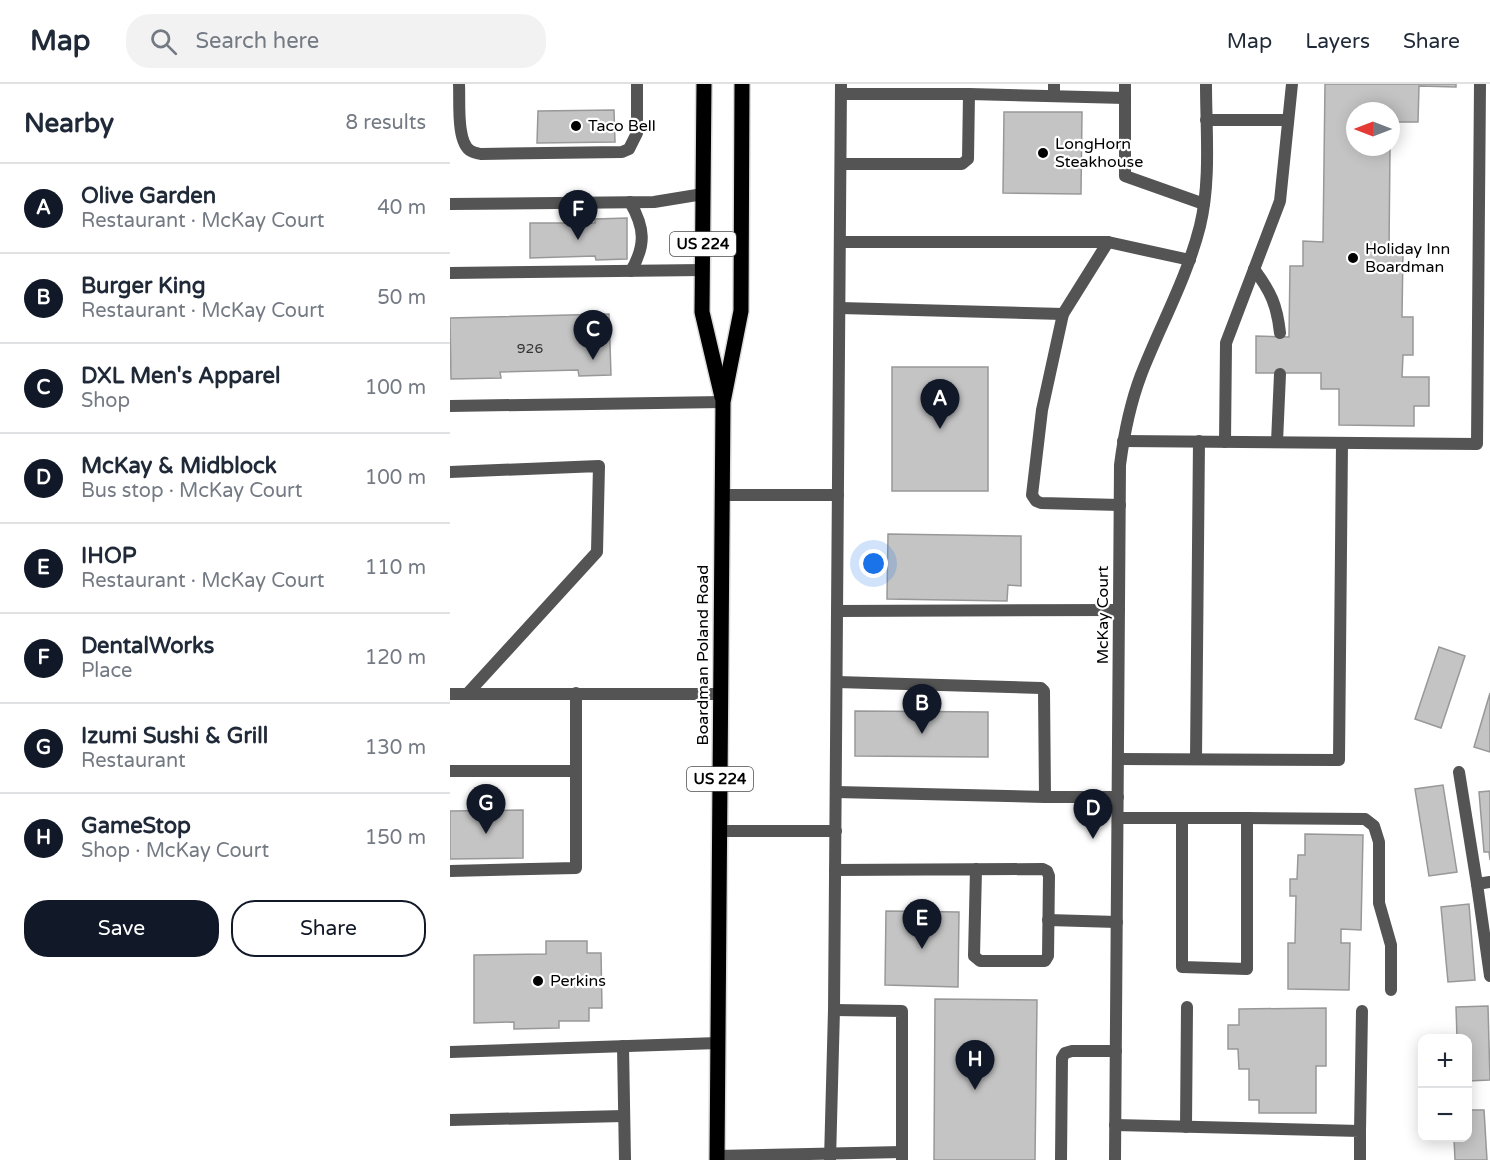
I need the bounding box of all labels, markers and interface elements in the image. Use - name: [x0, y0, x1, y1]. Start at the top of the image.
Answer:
- search box: [126, 14, 546, 68]
- text: Map: [30, 24, 90, 58]
- icon: search: [147, 25, 180, 58]
- text: Search here: [195, 28, 319, 54]
- text: Map: [1227, 29, 1272, 54]
- text: Layers: [1305, 29, 1370, 54]
- text: Share: [1403, 29, 1460, 54]
- north arrow: [1346, 102, 1400, 156]
- text: Nearby: [24, 108, 114, 139]
- text: 8 results: [346, 111, 426, 135]
- place label: Taco Bell: [588, 116, 656, 136]
- marker: Taco Bell: [569, 119, 583, 133]
- place label: LongHorn Steakhouse: [1055, 134, 1143, 172]
- marker: LongHorn Steakhouse: [1036, 146, 1050, 160]
- text: Olive Garden: [81, 183, 216, 209]
- pin: F: [558, 190, 598, 240]
- text: A: [36, 196, 51, 220]
- text: 40 m: [377, 196, 426, 220]
- text: Restaurant · McKay Court: [81, 209, 324, 233]
- road number: US 224: [670, 232, 736, 256]
- place label: Holiday Inn Boardman: [1365, 239, 1450, 277]
- marker: Holiday Inn Boardman: [1346, 251, 1360, 265]
- text: Burger King: [81, 273, 206, 299]
- text: B: [37, 286, 50, 310]
- text: 50 m: [377, 286, 426, 310]
- text: Restaurant · McKay Court: [81, 299, 324, 323]
- pin: C: [574, 310, 612, 360]
- house number: 926: [517, 340, 543, 357]
- text: DXL Men's Apparel: [81, 363, 280, 389]
- text: C: [37, 376, 50, 400]
- text: 100 m: [365, 376, 426, 400]
- pin: A: [920, 380, 960, 429]
- text: Shop: [81, 389, 130, 413]
- text: McKay & Midblock: [81, 453, 277, 479]
- text: D: [36, 466, 51, 490]
- text: 100 m: [365, 466, 426, 490]
- text: Bus stop · McKay Court: [81, 479, 302, 503]
- text: IHOP: [81, 543, 137, 569]
- your location: [859, 549, 888, 578]
- text: E: [37, 556, 50, 580]
- text: 110 m: [365, 556, 426, 580]
- street label: Boardman Poland Road: [693, 565, 713, 745]
- street label: McKay Court: [1093, 566, 1113, 664]
- text: Restaurant · McKay Court: [81, 569, 324, 593]
- text: DentalWorks: [81, 633, 214, 659]
- text: F: [37, 646, 50, 670]
- text: 120 m: [365, 646, 426, 670]
- text: Place: [81, 659, 132, 683]
- pin: B: [902, 684, 942, 734]
- text: Izumi Sushi & Grill: [81, 723, 268, 749]
- text: G: [36, 736, 51, 760]
- text: 130 m: [365, 736, 426, 760]
- text: Restaurant: [81, 749, 186, 773]
- road number: US 224: [687, 767, 753, 791]
- pin: G: [466, 784, 506, 834]
- pin: D: [1074, 790, 1112, 839]
- text: GameStop: [81, 813, 191, 839]
- text: H: [36, 826, 51, 850]
- text: 150 m: [365, 826, 426, 850]
- text: Shop · McKay Court: [81, 839, 269, 863]
- button: Save: [24, 900, 219, 957]
- button: Share: [231, 900, 426, 957]
- pin: E: [902, 900, 942, 949]
- place label: Perkins: [550, 971, 606, 991]
- marker: Perkins: [531, 974, 545, 988]
- map controls: [1418, 1034, 1472, 1142]
- button: +: [1418, 1034, 1472, 1088]
- pin: H: [956, 1040, 994, 1090]
- button: −: [1418, 1088, 1472, 1142]

